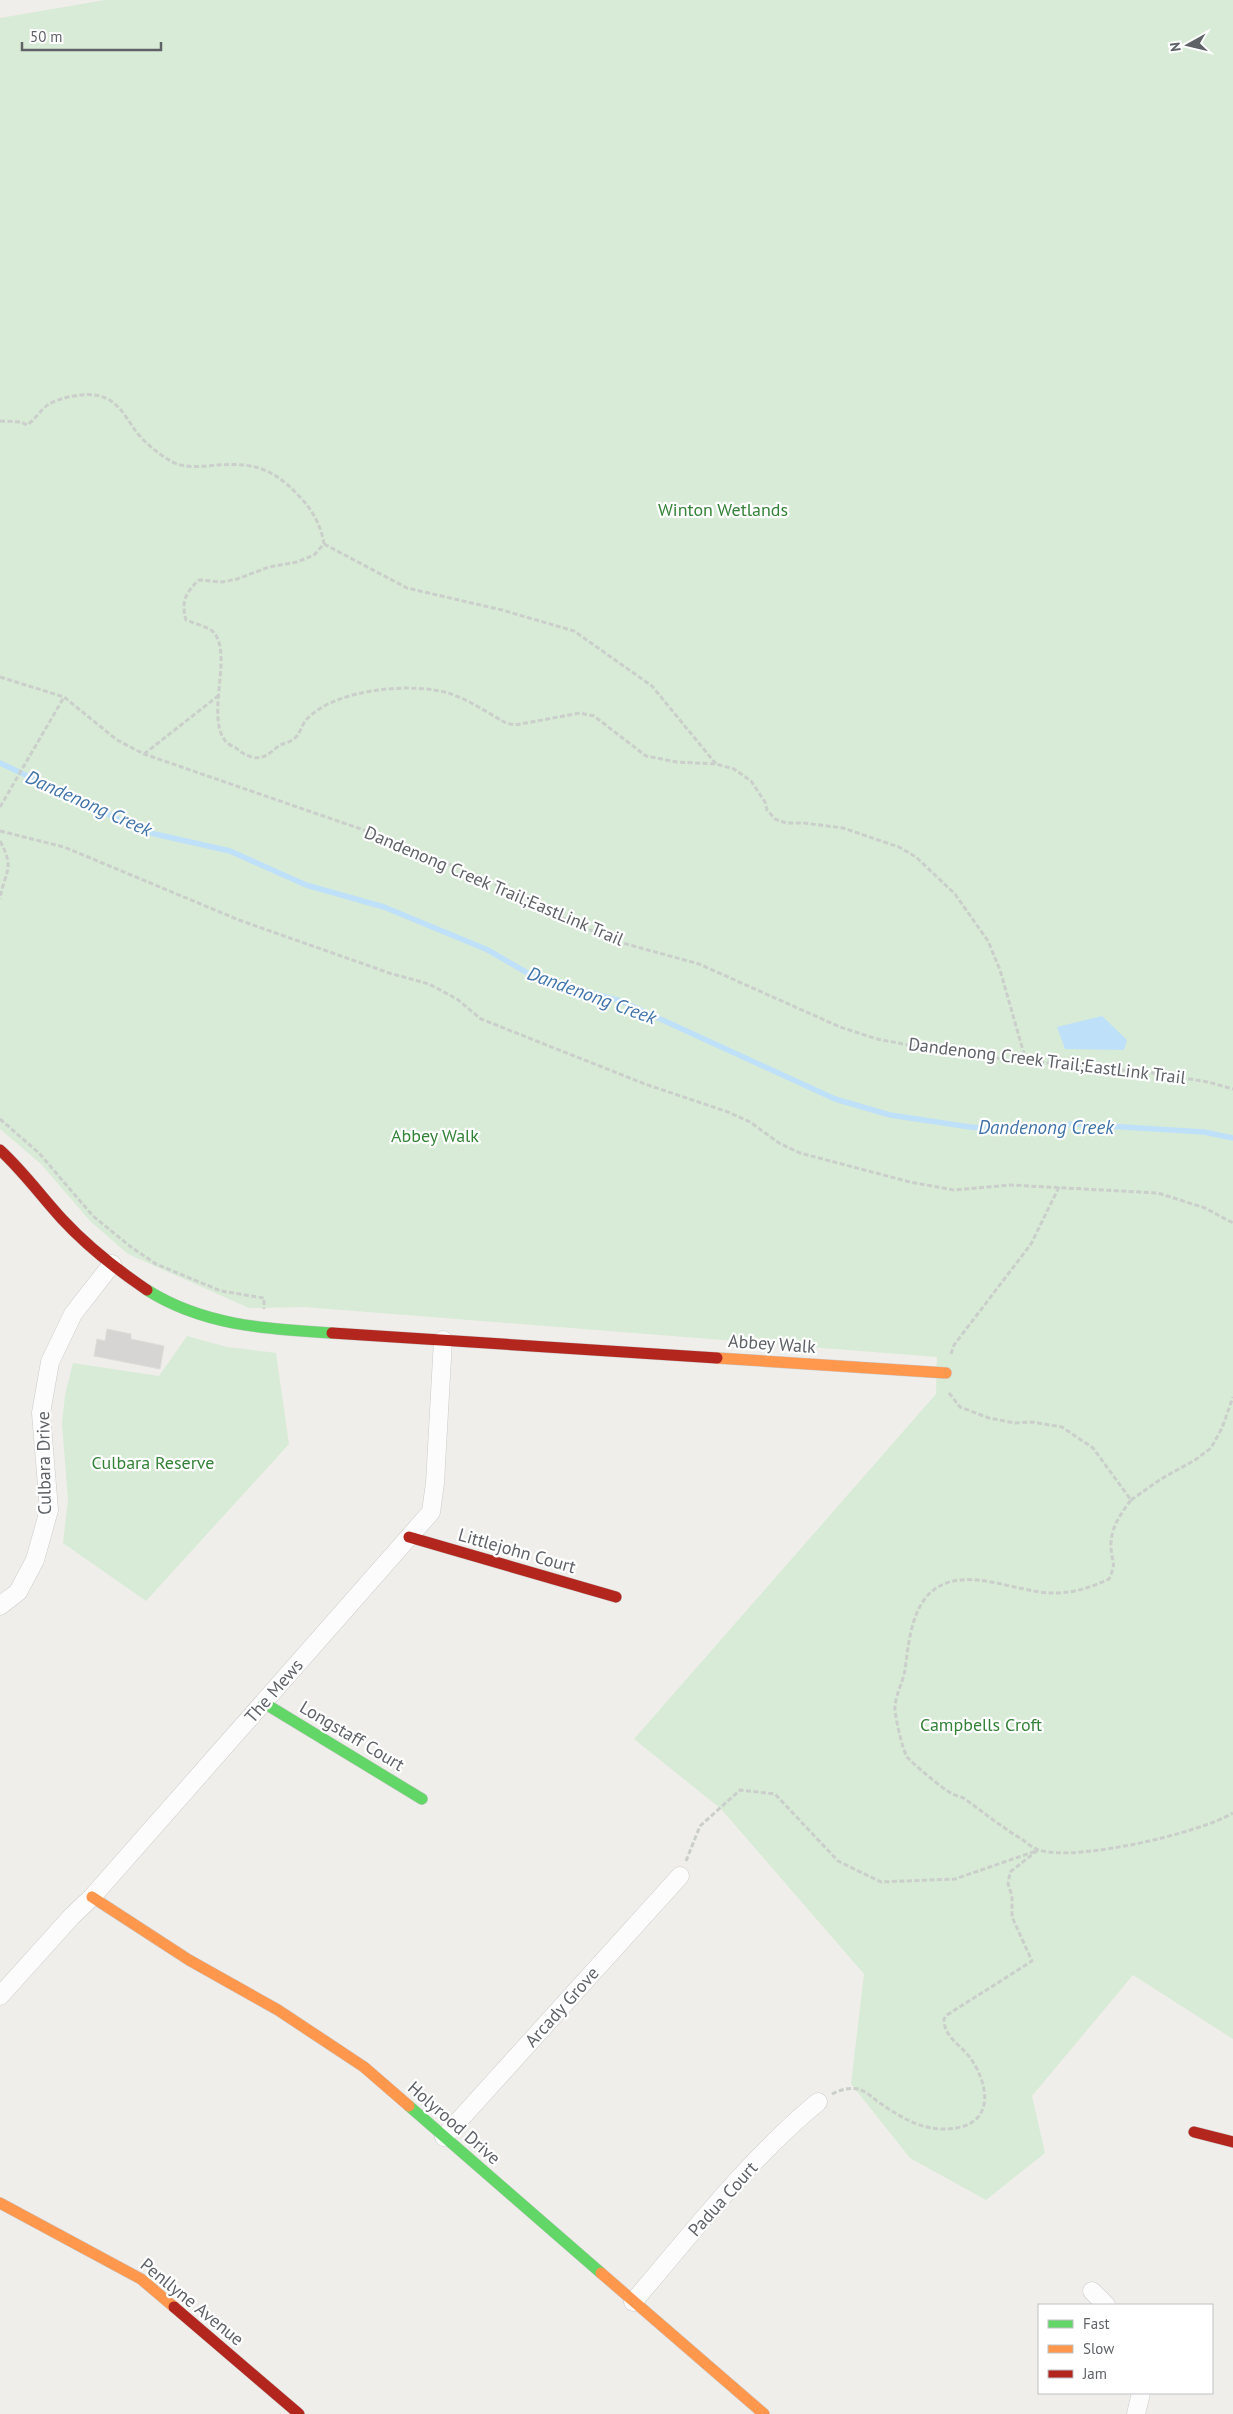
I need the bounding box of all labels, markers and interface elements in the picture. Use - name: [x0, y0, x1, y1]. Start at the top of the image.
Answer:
- scale bar: [22, 20, 161, 52]
- north arrow: [1163, 20, 1213, 70]
- text: 50 m: [30, 27, 63, 46]
- text: N: [1166, 41, 1185, 53]
- park label: Winton Wetlands: [658, 498, 788, 521]
- water label: Dandenong Creek: [22, 764, 157, 842]
- street label: Dandenong Creek Trail;EastLink Trail: [361, 820, 628, 951]
- water label: Dandenong Creek: [524, 961, 661, 1030]
- street label: Dandenong Creek Trail;EastLink Trail: [907, 1032, 1188, 1089]
- water label: Dandenong Creek: [978, 1115, 1115, 1139]
- park label: Abbey Walk: [391, 1124, 479, 1147]
- street label: Abbey Walk: [727, 1329, 817, 1358]
- street label: Culbara Drive: [31, 1411, 56, 1515]
- park label: Culbara Reserve: [92, 1451, 214, 1474]
- street label: Littlejohn Court: [456, 1523, 579, 1578]
- street label: The Mews: [239, 1654, 308, 1728]
- street label: Longstaff Court: [296, 1695, 409, 1776]
- park label: Campbells Croft: [920, 1713, 1042, 1736]
- street label: Arcady Grove: [520, 1962, 604, 2052]
- street label: Holyrood Drive: [403, 2076, 506, 2169]
- street label: Padua Court: [683, 2156, 762, 2241]
- street label: Penllyne Avenue: [136, 2253, 249, 2350]
- legend: [1038, 2304, 1213, 2394]
- text: Fast: [1083, 2314, 1110, 2333]
- text: Slow: [1083, 2339, 1114, 2358]
- text: Jam: [1082, 2364, 1107, 2383]

